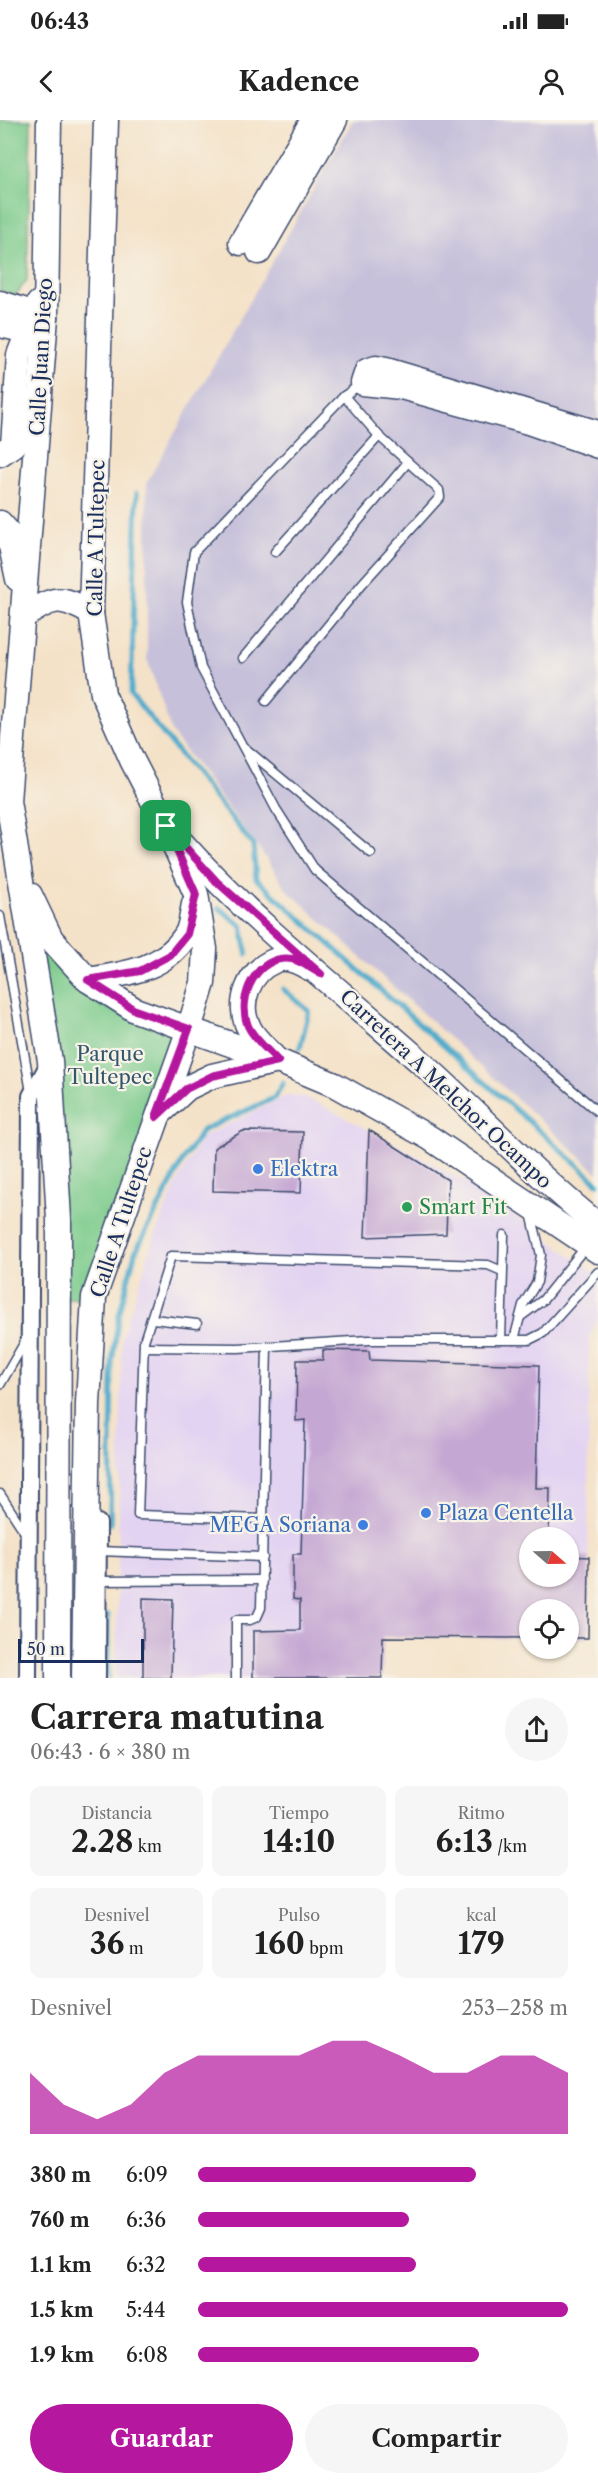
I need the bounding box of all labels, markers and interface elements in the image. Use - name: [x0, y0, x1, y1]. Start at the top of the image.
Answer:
- text: 06:43: [30, 8, 89, 35]
- icon: back: [30, 65, 63, 98]
- text: Kadence: [239, 65, 359, 98]
- icon: person: [535, 65, 568, 98]
- street label: Calle Juan Diego: [25, 277, 57, 437]
- street label: Calle A Tultepec: [83, 459, 109, 617]
- pin: [140, 800, 191, 851]
- icon: arrive: [149, 809, 182, 842]
- street label: Carretera A Melchor Ocampo: [335, 984, 557, 1194]
- park label: Parque Tultepec: [68, 1042, 152, 1089]
- street label: Calle A Tultepec: [85, 1144, 157, 1300]
- place label: Elektra: [270, 1157, 339, 1181]
- marker: Elektra: [251, 1162, 265, 1176]
- place label: Smart Fit: [419, 1195, 507, 1219]
- marker: Smart Fit: [400, 1200, 414, 1214]
- place label: Plaza Centella: [438, 1501, 574, 1525]
- marker: Plaza Centella: [419, 1506, 433, 1520]
- place label: MEGA Soriana: [209, 1513, 351, 1537]
- marker: MEGA Soriana: [356, 1518, 370, 1532]
- north arrow: [519, 1527, 579, 1587]
- map controls: [519, 1527, 579, 1659]
- button: locate: [519, 1599, 579, 1659]
- scale bar: [18, 1636, 144, 1664]
- text: 50 m: [27, 1639, 65, 1659]
- text: Carrera matutina: [30, 1697, 324, 1738]
- button: share: [505, 1698, 568, 1761]
- text: 06:43 · 6 × 380 m: [30, 1740, 190, 1764]
- text: Distancia: [81, 1803, 152, 1823]
- text: Tiempo: [269, 1803, 329, 1823]
- text: Ritmo: [458, 1803, 505, 1823]
- text: 2.28: [71, 1823, 134, 1860]
- text: 14:10: [263, 1823, 335, 1860]
- text: 6:13: [436, 1823, 493, 1860]
- text: km: [134, 1836, 162, 1856]
- text: /km: [493, 1836, 527, 1856]
- text: Desnivel: [84, 1905, 149, 1925]
- text: Pulso: [278, 1905, 320, 1925]
- text: kcal: [466, 1905, 496, 1925]
- text: 36: [90, 1925, 125, 1962]
- text: 160: [254, 1925, 305, 1962]
- text: 179: [458, 1925, 505, 1962]
- text: m: [125, 1938, 144, 1958]
- text: bpm: [305, 1938, 344, 1958]
- text: Desnivel: [30, 1996, 112, 2020]
- text: 253–258 m: [462, 1996, 568, 2020]
- text: 380 m: [30, 2163, 91, 2187]
- text: 6:09: [126, 2163, 168, 2187]
- text: 760 m: [30, 2208, 90, 2232]
- text: 6:36: [126, 2208, 166, 2232]
- text: 1.1 km: [30, 2253, 92, 2277]
- text: 6:32: [126, 2253, 166, 2277]
- text: 1.5 km: [30, 2298, 94, 2322]
- text: 5:44: [126, 2298, 166, 2322]
- text: 1.9 km: [30, 2343, 94, 2367]
- text: 6:08: [126, 2343, 168, 2367]
- button: Guardar: [30, 2404, 293, 2473]
- button: Compartir: [305, 2404, 568, 2473]

